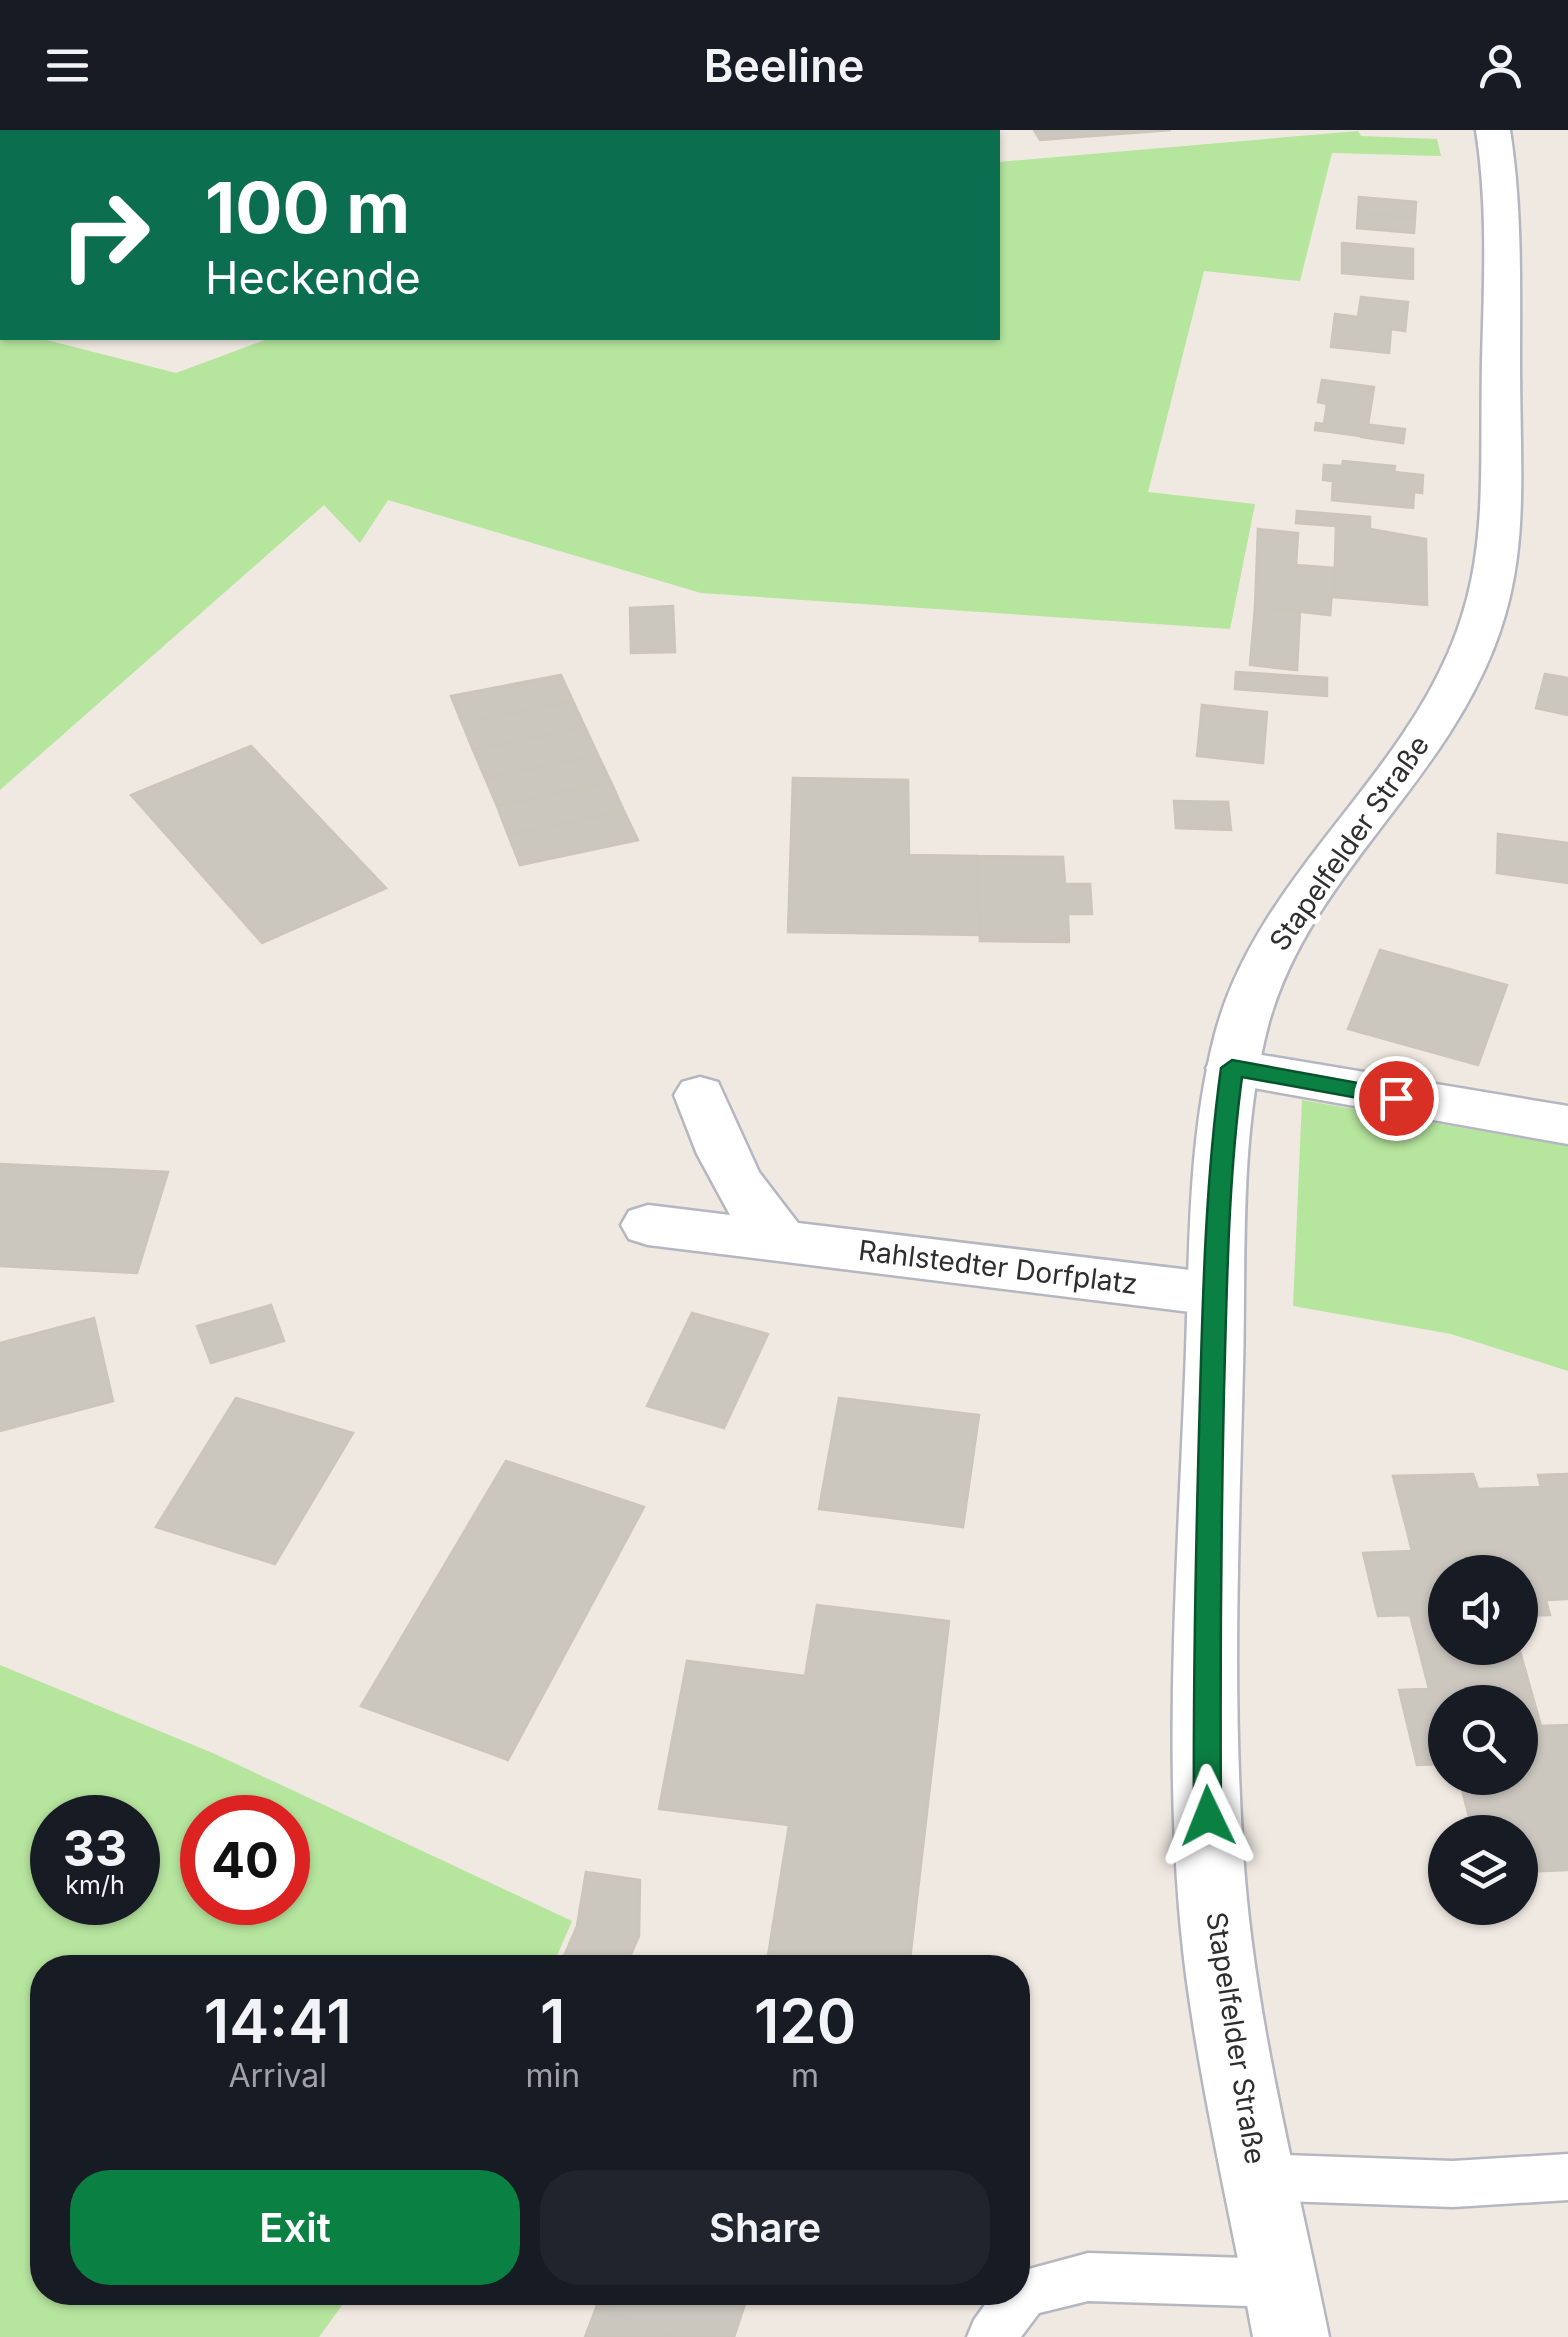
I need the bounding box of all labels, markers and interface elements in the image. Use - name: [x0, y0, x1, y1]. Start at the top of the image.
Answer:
- icon: menu: [40, 38, 95, 93]
- text: Beeline: [704, 38, 864, 93]
- icon: person: [1473, 38, 1528, 93]
- text: 100 m: [205, 165, 410, 250]
- icon: right: [40, 170, 170, 300]
- text: Heckende: [205, 250, 421, 305]
- street label: Stapelfelder Straße: [1262, 729, 1436, 957]
- pin: [1354, 1056, 1439, 1141]
- icon: arrive: [1369, 1071, 1424, 1126]
- street label: Rahlstedter Dorfplatz: [857, 1233, 1139, 1301]
- map controls: [1428, 1555, 1538, 1925]
- button: sound: [1428, 1555, 1538, 1665]
- button: search: [1428, 1685, 1538, 1795]
- position arrow: [1156, 1764, 1260, 1868]
- speed limit sign: 40: [180, 1795, 310, 1925]
- button: layers: [1428, 1815, 1538, 1925]
- text: 33: [63, 1818, 127, 1878]
- text: km/h: [65, 1870, 125, 1900]
- street label: Stapelfelder Straße: [1199, 1910, 1273, 2166]
- text: 14:41: [204, 1985, 352, 2057]
- text: 1: [540, 1985, 565, 2057]
- text: 120: [754, 1985, 856, 2057]
- text: Arrival: [228, 2056, 327, 2095]
- text: min: [525, 2056, 580, 2095]
- text: m: [791, 2056, 819, 2095]
- button: Exit: [70, 2170, 520, 2285]
- button: Share: [540, 2170, 990, 2285]

